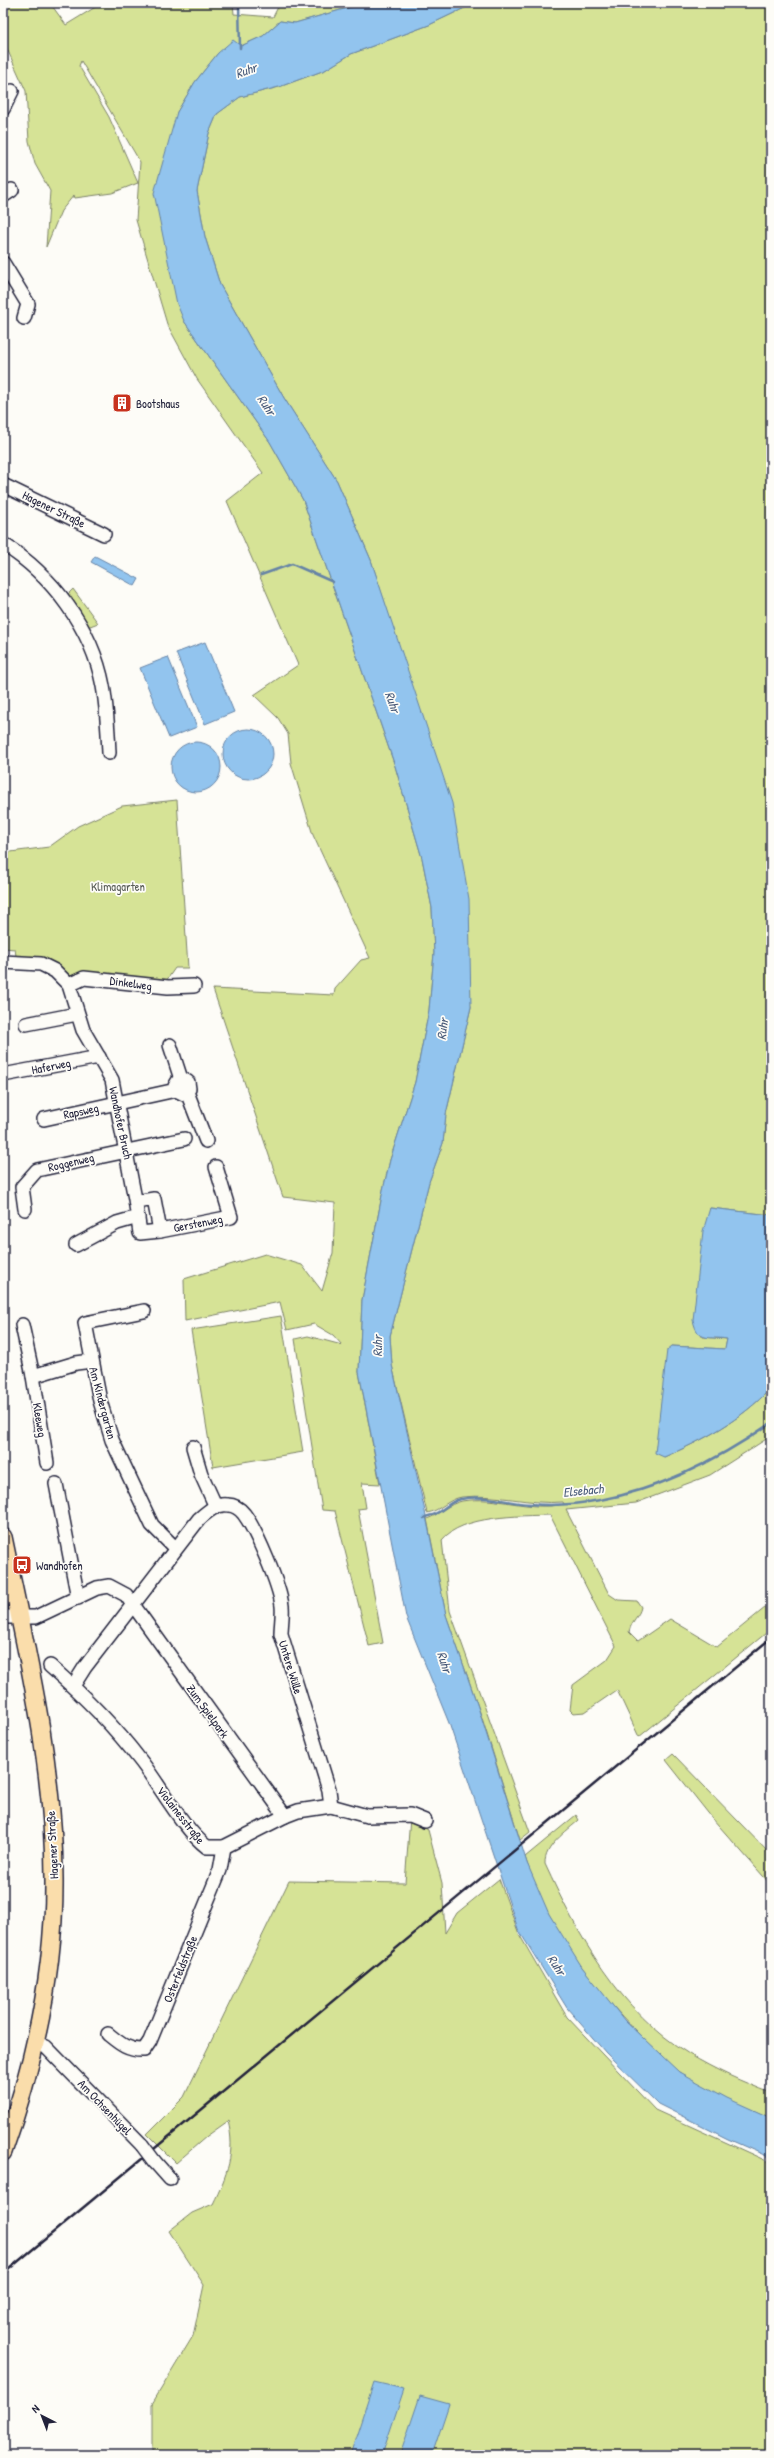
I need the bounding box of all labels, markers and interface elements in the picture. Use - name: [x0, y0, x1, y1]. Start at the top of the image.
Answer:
- water label: Ruhr: [233, 57, 261, 82]
- water label: Ruhr: [254, 391, 282, 421]
- building icon: Bootshaus: [111, 392, 133, 414]
- place label: Bootshaus: [136, 395, 180, 412]
- street label: Hagener Straße: [20, 486, 89, 532]
- water label: Ruhr: [381, 689, 406, 717]
- park label: Klimagarten: [91, 878, 145, 895]
- street label: Dinkelweg: [109, 972, 153, 994]
- water label: Ruhr: [432, 1015, 452, 1041]
- street label: Haferweg: [30, 1054, 72, 1078]
- street label: Wandhofer Bruch: [105, 1085, 137, 1161]
- street label: Rapsweg: [62, 1099, 100, 1123]
- street label: Roggenweg: [46, 1148, 96, 1176]
- street label: Gerstenweg: [172, 1210, 224, 1236]
- water label: Ruhr: [368, 1333, 386, 1357]
- street label: Am Kindergarten: [85, 1365, 121, 1441]
- street label: Kleeweg: [29, 1402, 51, 1438]
- water label: Elsebach: [562, 1479, 606, 1501]
- bus stop icon: Wandhofen: [11, 1554, 33, 1576]
- place label: Wandhofen: [36, 1557, 83, 1574]
- street label: Untere Wülle: [275, 1638, 307, 1696]
- water label: Ruhr: [433, 1649, 458, 1677]
- street label: Zum Spielpark: [183, 1681, 233, 1741]
- street label: Violainesstraße: [153, 1783, 209, 1848]
- street label: Hagener Straße: [42, 1810, 62, 1879]
- street label: Osterfeldstraße: [159, 1933, 201, 2005]
- water label: Ruhr: [544, 1951, 572, 1981]
- street label: Am Ochsenhügel: [74, 2076, 136, 2139]
- north arrow: [22, 2396, 62, 2436]
- text: N: [28, 2401, 42, 2416]

